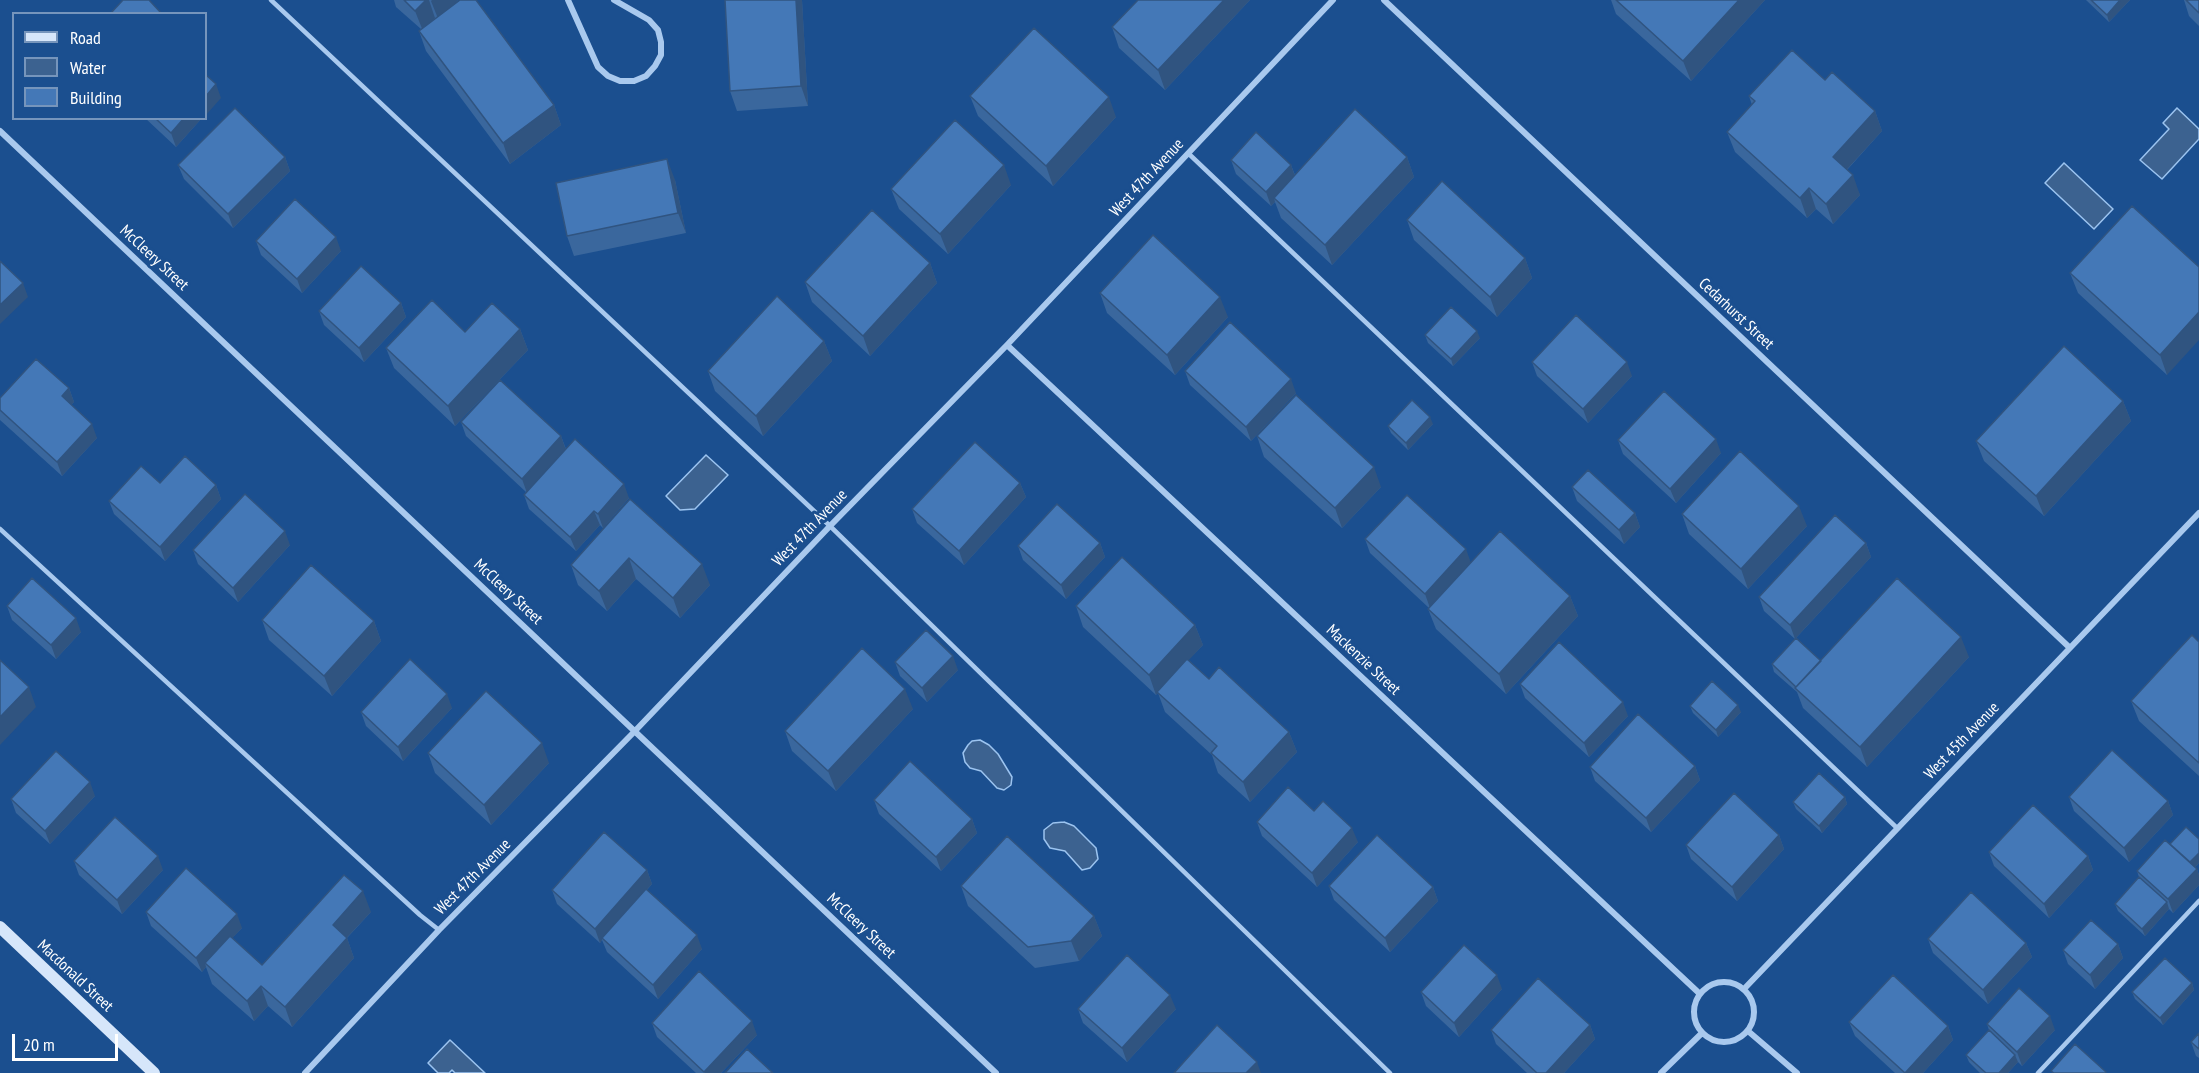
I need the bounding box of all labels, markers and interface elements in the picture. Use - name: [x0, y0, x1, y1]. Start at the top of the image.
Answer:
- legend: [12, 12, 207, 120]
- text: Road: [70, 26, 101, 49]
- text: Water: [70, 56, 106, 79]
- text: Building: [70, 86, 122, 109]
- street label: West 47th Avenue: [1106, 135, 1188, 221]
- street label: McCleery Street: [116, 221, 192, 295]
- street label: Cedarhurst Street: [1694, 274, 1778, 354]
- street label: West 47th Avenue: [769, 486, 851, 570]
- street label: McCleery Street: [470, 555, 546, 629]
- street label: Mackenzie Street: [1322, 621, 1404, 699]
- street label: West 45th Avenue: [1920, 698, 2004, 784]
- street label: West 47th Avenue: [431, 835, 515, 919]
- street label: McCleery Street: [823, 889, 899, 963]
- street label: Macdonald Street: [33, 936, 117, 1016]
- scale bar: [15, 1022, 122, 1060]
- text: 20 m: [23, 1033, 55, 1056]

